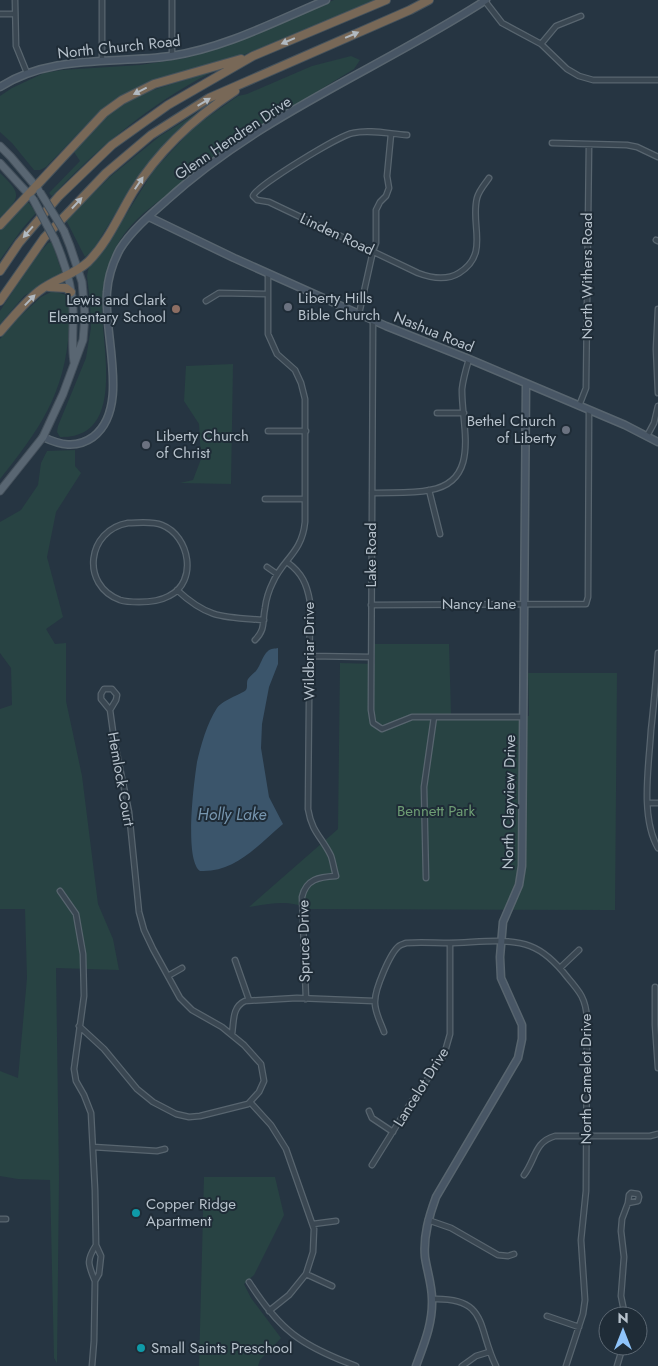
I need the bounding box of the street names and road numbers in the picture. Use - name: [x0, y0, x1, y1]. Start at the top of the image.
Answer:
- street label: North Church Road: [56, 30, 182, 64]
- street label: Glenn Hendren Drive: [170, 91, 296, 185]
- street label: Linden Road: [296, 207, 378, 261]
- street label: North Withers Road: [576, 213, 598, 339]
- street label: Nashua Road: [391, 306, 477, 358]
- street label: Lake Road: [360, 523, 382, 587]
- street label: Nancy Lane: [442, 593, 517, 615]
- street label: Wildbriar Drive: [298, 601, 320, 700]
- street label: Hemlock Court: [102, 730, 140, 828]
- street label: North Clayview Drive: [497, 734, 521, 870]
- street label: Spruce Drive: [292, 899, 316, 982]
- street label: North Camelot Drive: [575, 1013, 597, 1144]
- street label: Lancelot Drive: [388, 1043, 454, 1131]

